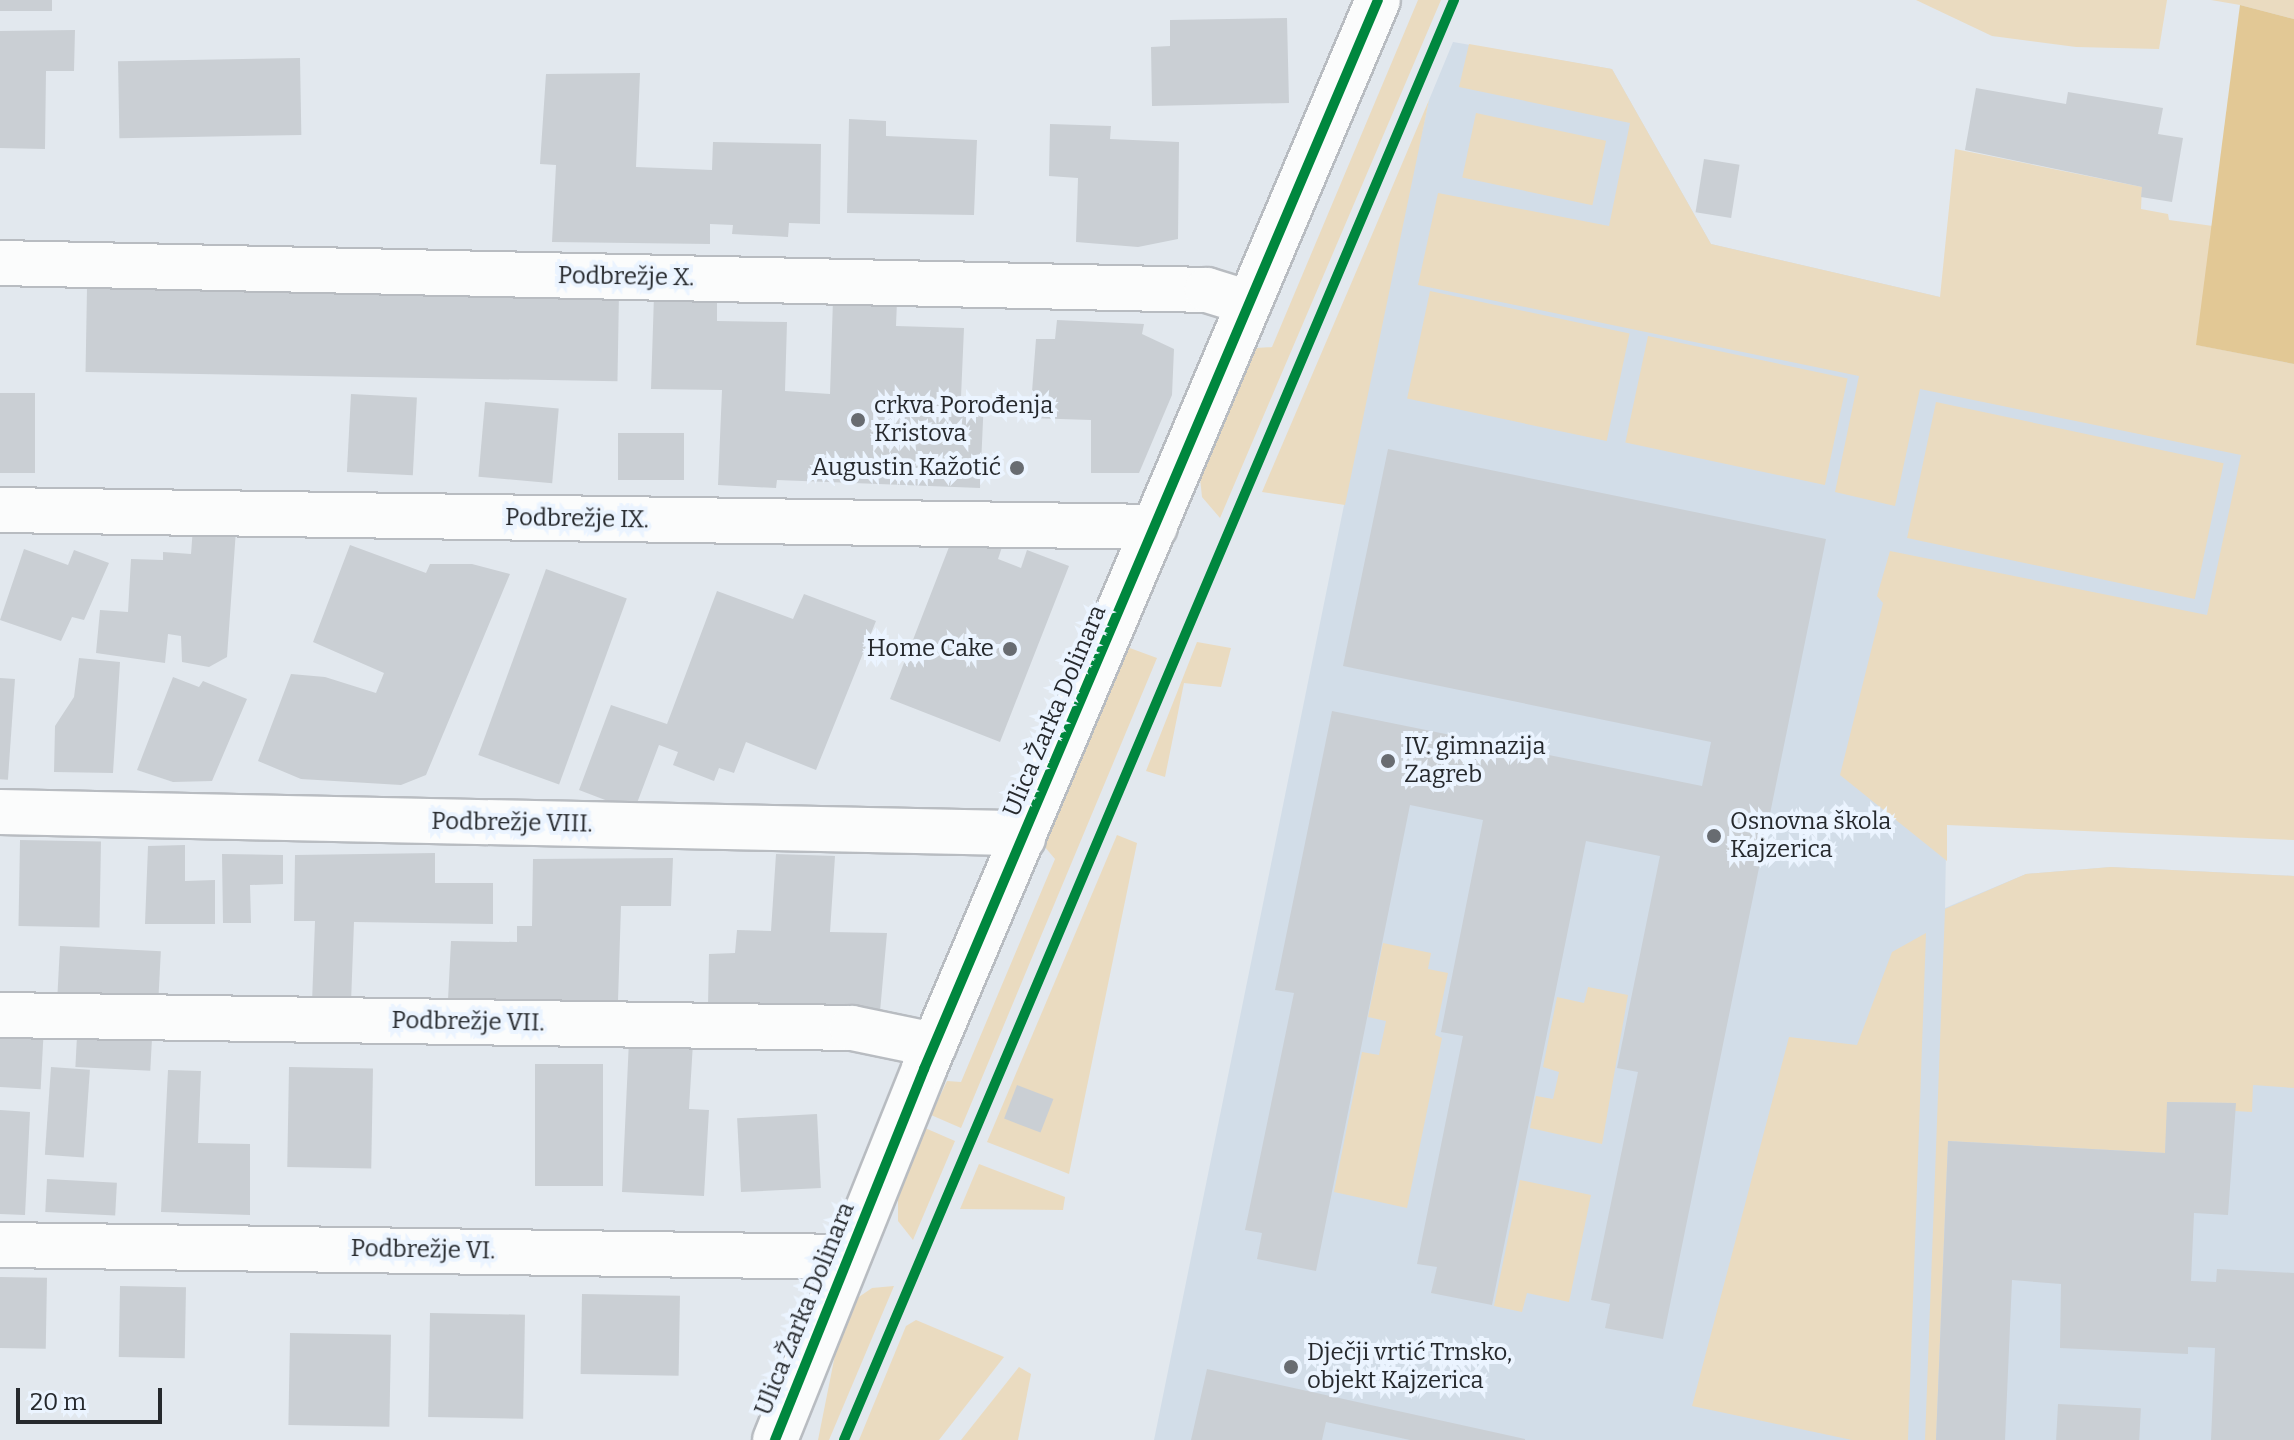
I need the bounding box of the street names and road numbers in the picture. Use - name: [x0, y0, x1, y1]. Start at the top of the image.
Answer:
- street label: Podbrežje X.: [558, 261, 694, 293]
- street label: Podbrežje IX.: [505, 503, 649, 535]
- street label: Ulica Žarka Dolinara: [997, 601, 1113, 821]
- street label: Podbrežje VIII.: [431, 807, 593, 839]
- street label: Podbrežje VII.: [391, 1006, 545, 1038]
- street label: Ulica Žarka Dolinara: [749, 1198, 861, 1420]
- street label: Podbrežje VI.: [350, 1234, 496, 1266]

